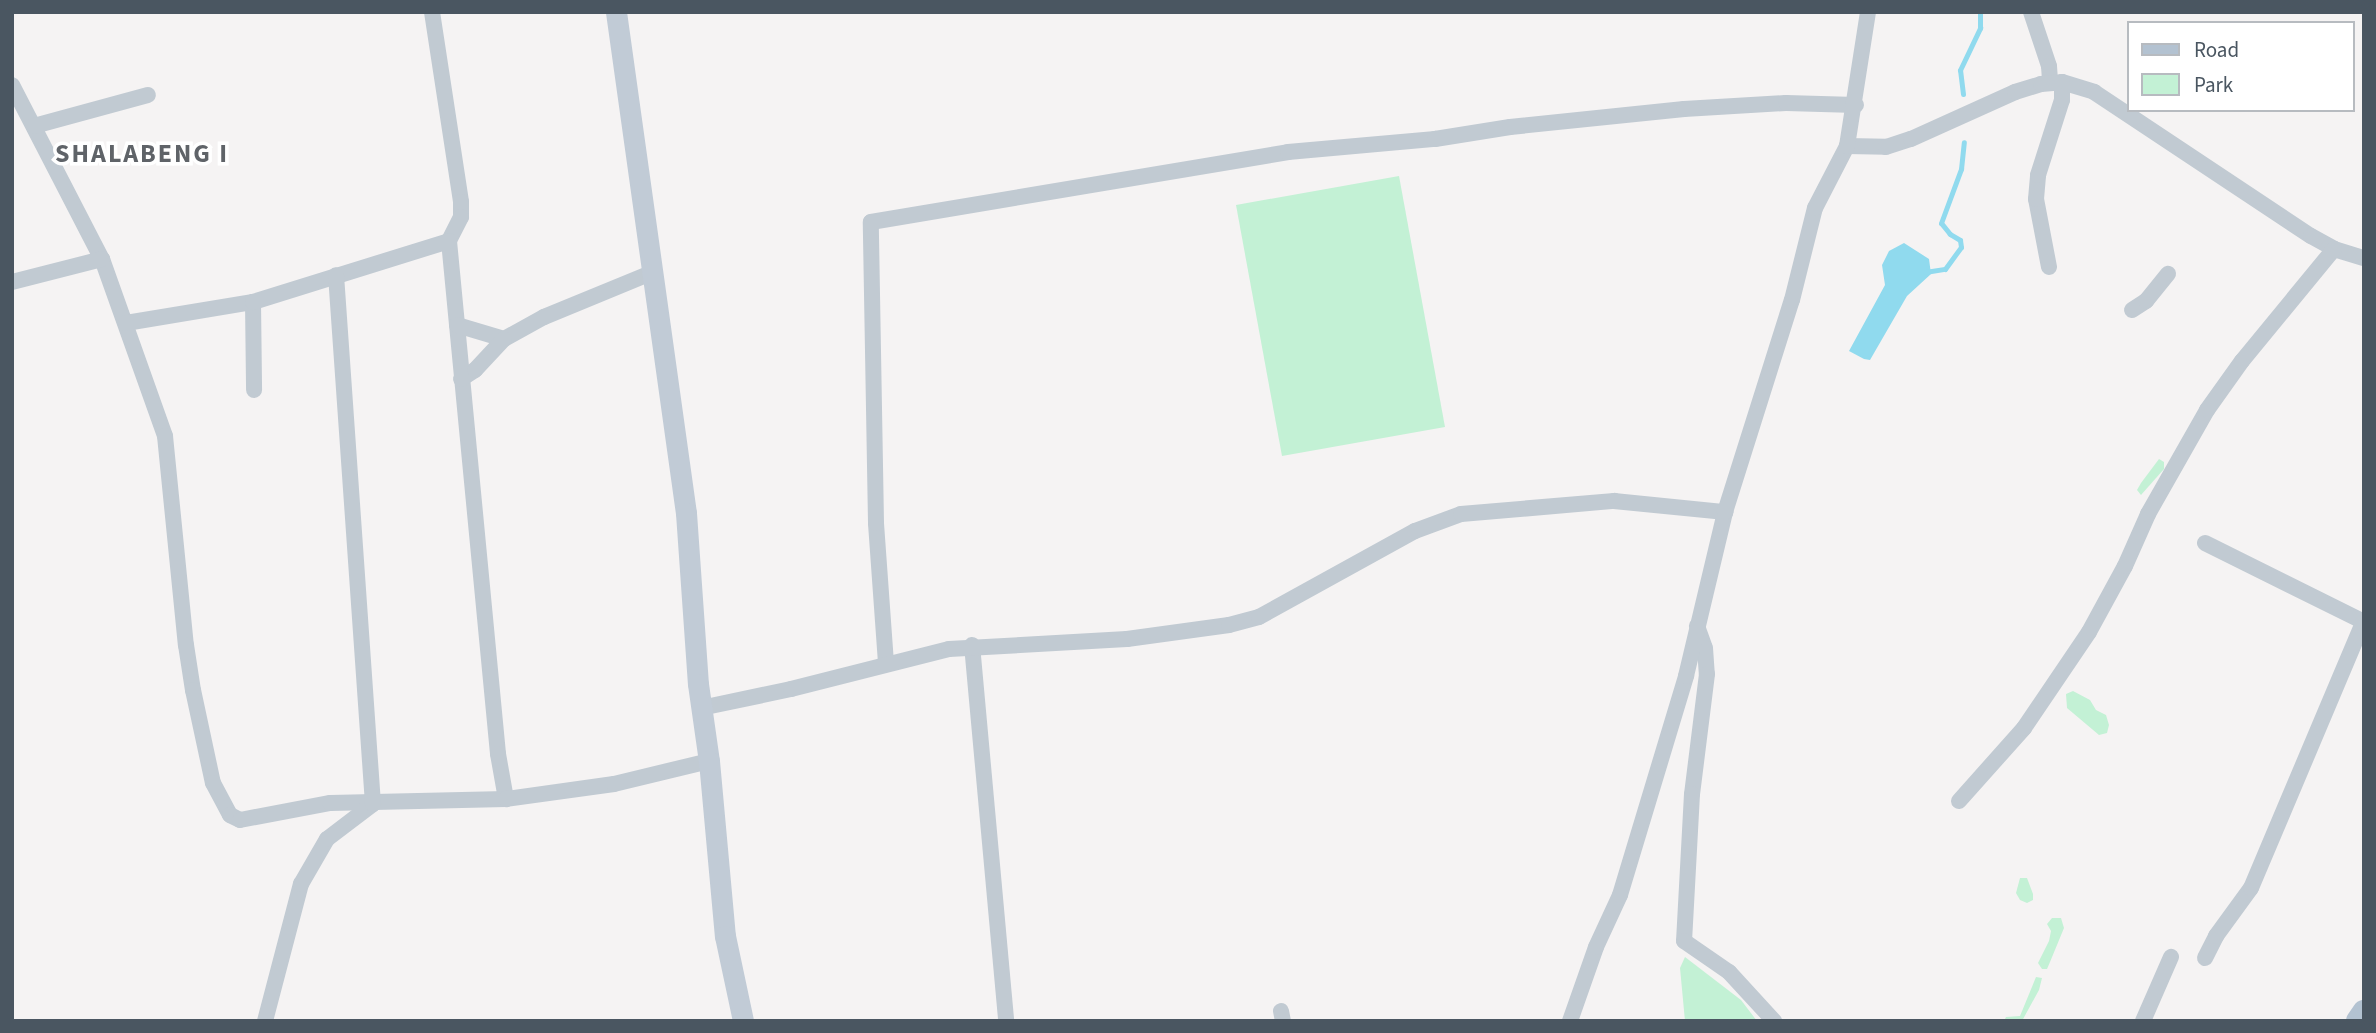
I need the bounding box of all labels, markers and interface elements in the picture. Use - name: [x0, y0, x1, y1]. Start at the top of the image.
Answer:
- legend: [2128, 21, 2355, 112]
- text: Road: [2194, 35, 2239, 65]
- text: Park: [2194, 70, 2233, 100]
- district label: SHALABENG I: [56, 138, 228, 170]

